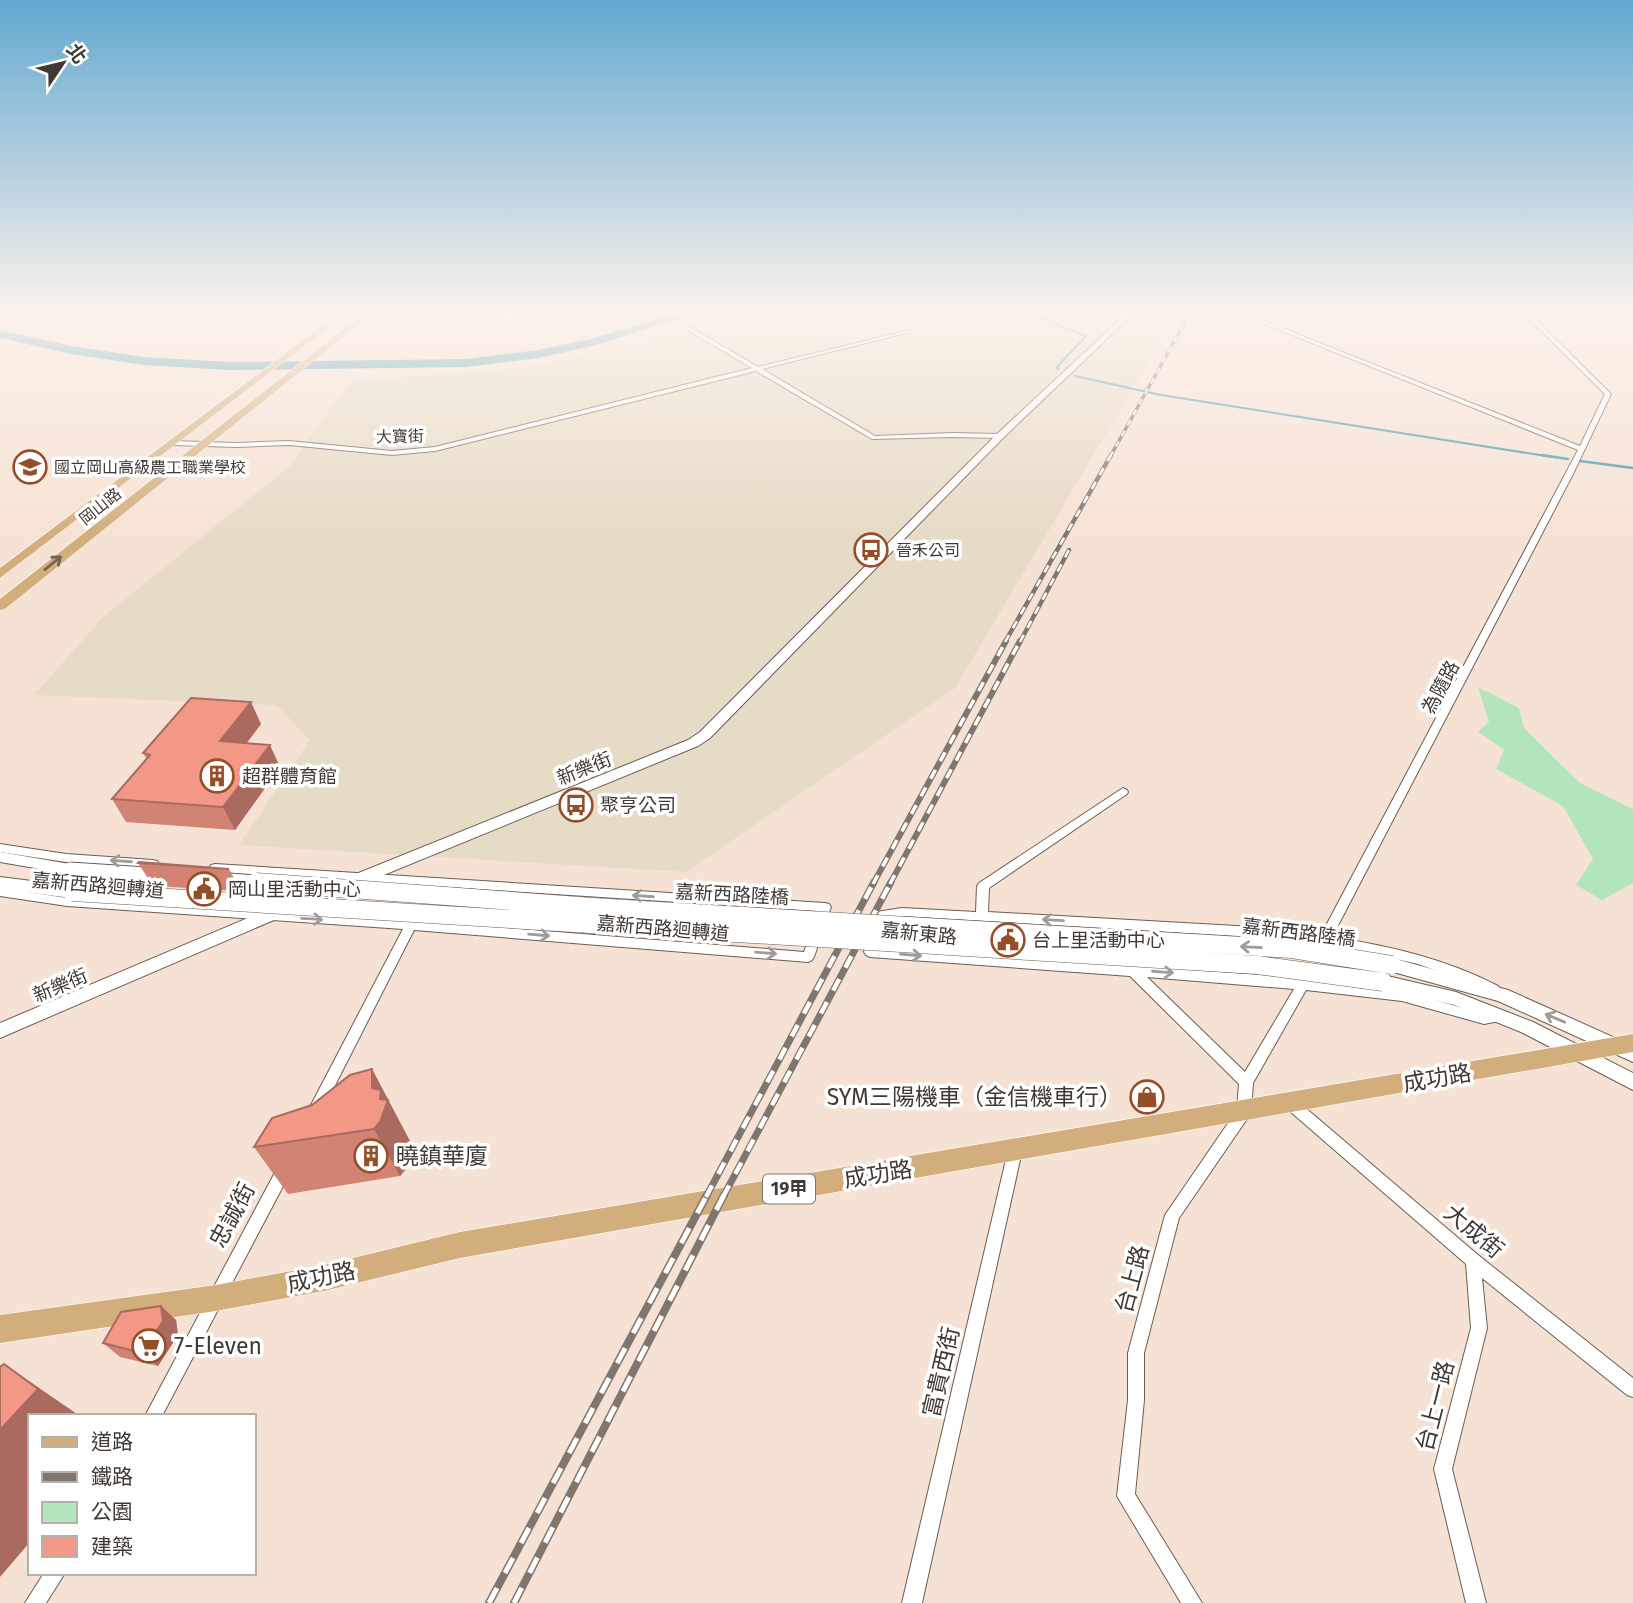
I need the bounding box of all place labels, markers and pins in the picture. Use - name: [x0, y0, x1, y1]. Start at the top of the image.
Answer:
- school or university icon: 國立岡山高級農工職業學校: [11, 448, 49, 486]
- place label: 國立岡山高級農工職業學校: [54, 458, 246, 477]
- bus stop icon: 晉禾公司: [852, 531, 890, 569]
- place label: 晉禾公司: [896, 541, 960, 560]
- building icon: 超群體育館: [198, 757, 236, 795]
- place label: 超群體育館: [242, 765, 337, 788]
- bus stop icon: 聚亨公司: [557, 786, 595, 824]
- place label: 聚亨公司: [600, 794, 676, 817]
- public building icon: 岡山里活動中心: [185, 870, 223, 908]
- place label: 岡山里活動中心: [228, 878, 361, 901]
- public building icon: 台上里活動中心: [989, 921, 1027, 959]
- place label: 台上里活動中心: [1032, 929, 1165, 952]
- shop icon: SYM三陽機車（金信機車行）: [1128, 1078, 1166, 1116]
- place label: SYM三陽機車（金信機車行）: [827, 1083, 1122, 1111]
- building icon: 曉鎮華廈: [352, 1137, 390, 1175]
- place label: 曉鎮華廈: [396, 1142, 488, 1170]
- supermarket icon: 7-Eleven: [130, 1327, 168, 1365]
- place label: 7-Eleven: [174, 1332, 262, 1360]

